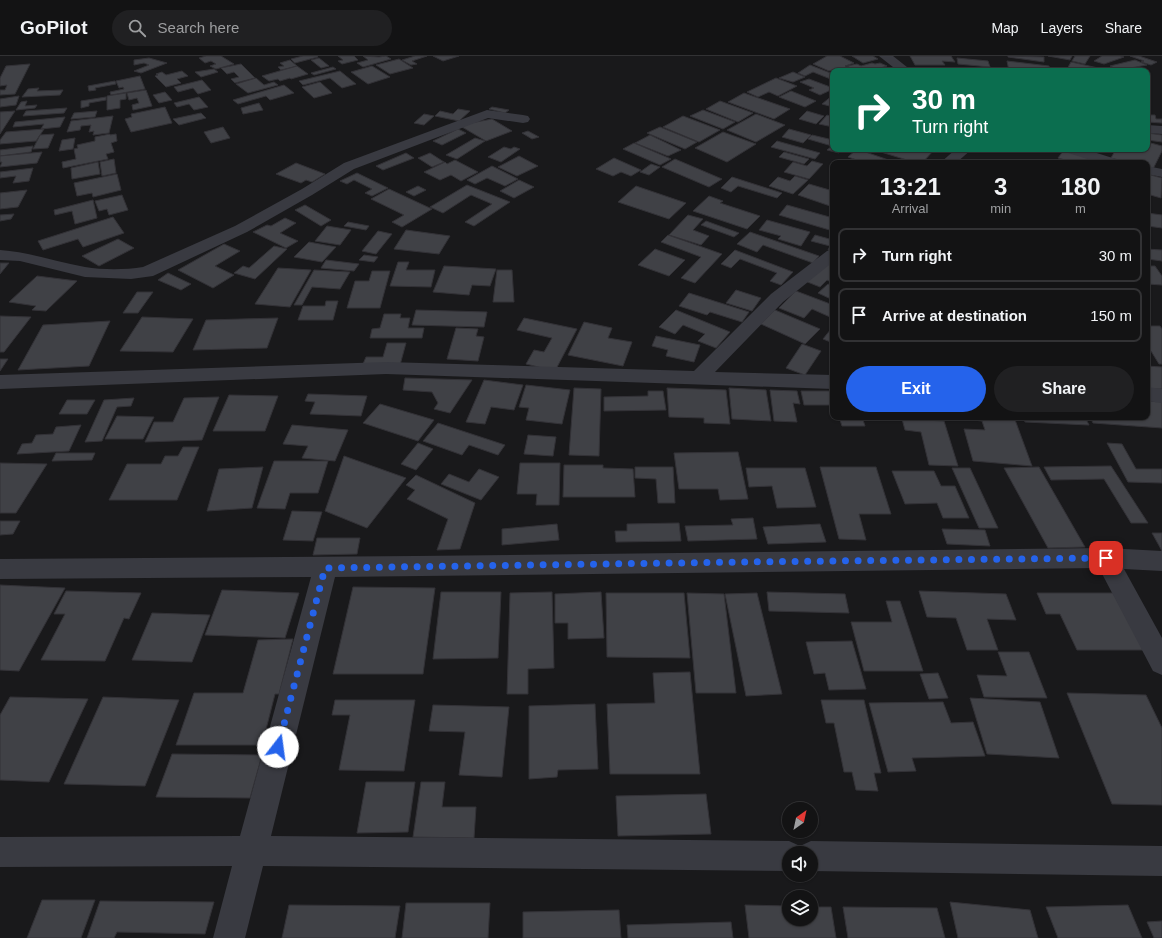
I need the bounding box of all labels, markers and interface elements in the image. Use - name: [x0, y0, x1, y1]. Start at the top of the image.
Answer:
- search box: [112, 10, 392, 46]
- text: GoPilot: [20, 17, 88, 38]
- icon: search: [126, 17, 148, 39]
- text: Search here: [158, 19, 239, 36]
- text: Map: [991, 20, 1019, 36]
- text: Layers: [1041, 20, 1083, 36]
- text: Share: [1105, 20, 1142, 36]
- icon: right: [846, 84, 898, 136]
- text: 30 m: [912, 84, 976, 115]
- text: Turn right: [912, 117, 988, 137]
- text: 13:21: [879, 173, 941, 200]
- text: 3: [994, 173, 1007, 200]
- text: 180: [1061, 173, 1101, 200]
- text: Arrival: [892, 201, 929, 216]
- text: min: [990, 201, 1011, 216]
- text: m: [1075, 201, 1086, 216]
- icon: right: [848, 244, 870, 266]
- text: Turn right: [882, 247, 952, 264]
- text: 30 m: [1099, 247, 1132, 264]
- icon: arrive: [848, 304, 870, 326]
- text: Arrive at destination: [882, 307, 1027, 324]
- text: 150 m: [1090, 307, 1132, 324]
- button: Exit: [846, 366, 986, 412]
- button: Share: [994, 366, 1134, 412]
- pin: [1089, 541, 1123, 575]
- icon: arrive: [1095, 547, 1117, 569]
- position arrow: [257, 726, 299, 768]
- north arrow: [782, 802, 818, 838]
- map controls: [782, 802, 818, 926]
- button: sound: [782, 846, 818, 882]
- button: layers: [782, 890, 818, 926]

